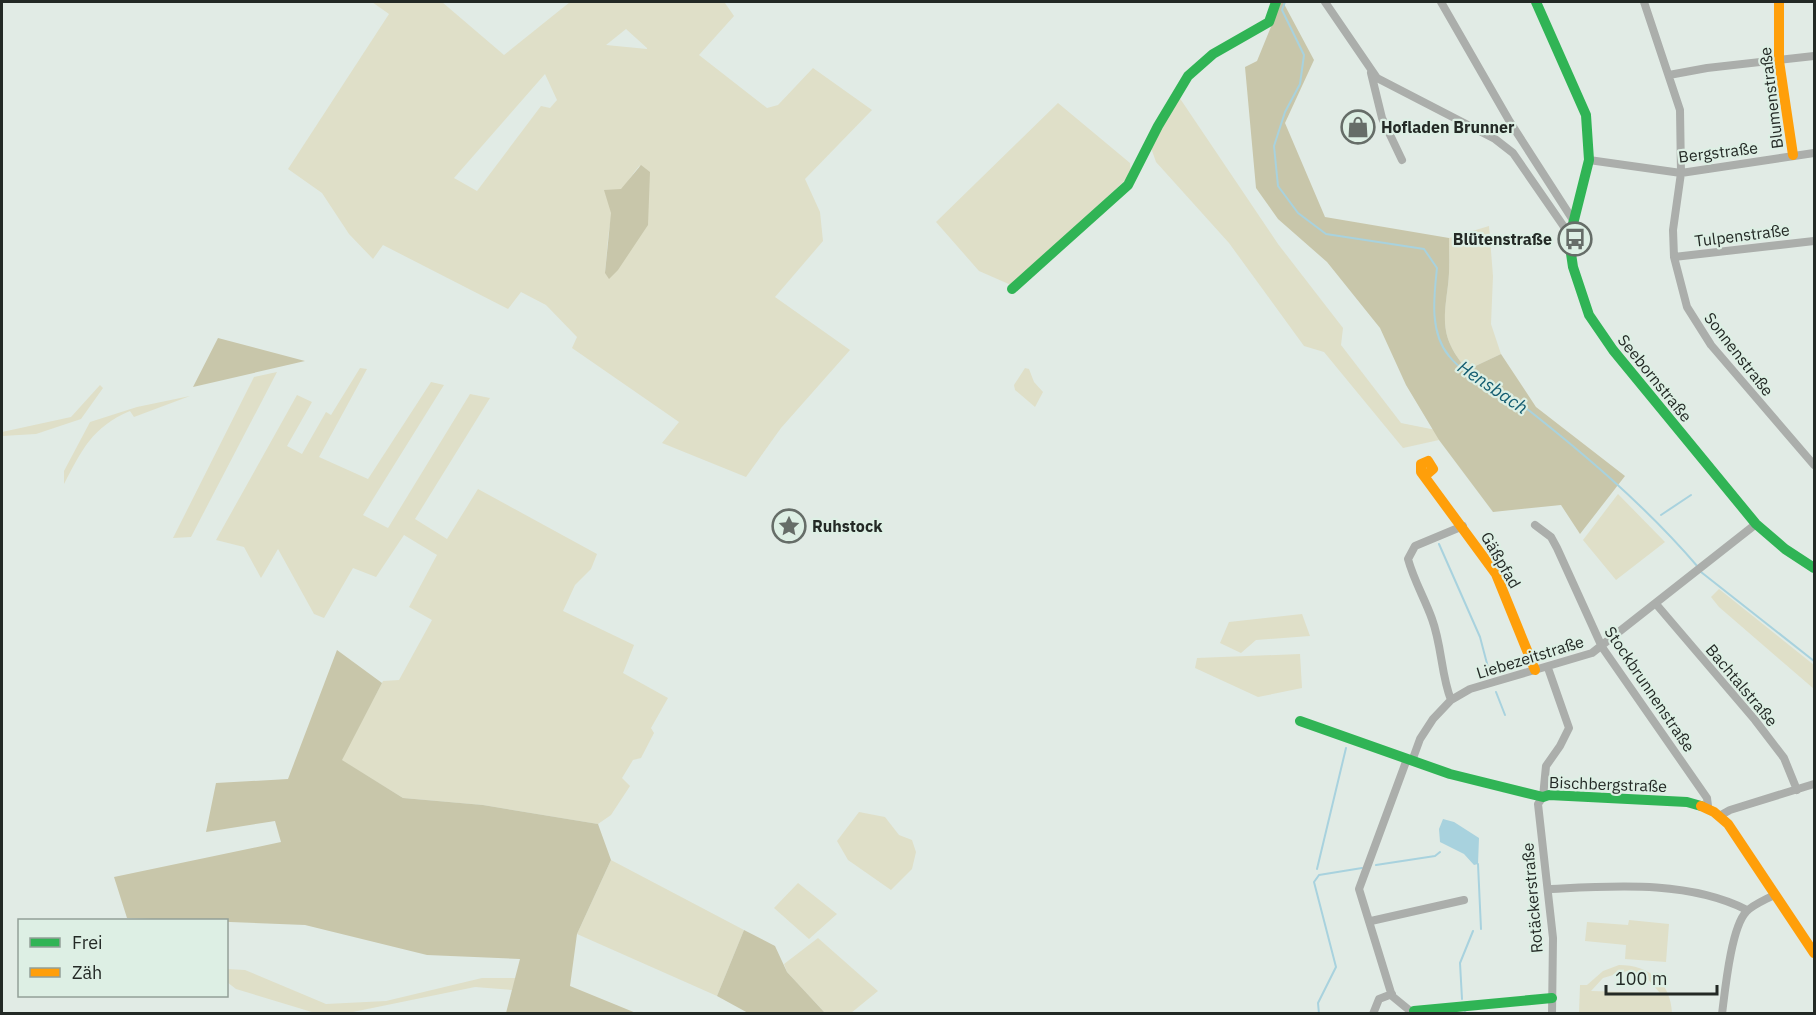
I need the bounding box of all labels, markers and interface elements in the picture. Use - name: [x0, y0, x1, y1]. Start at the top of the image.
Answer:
- street label: Blumenstraße: [1755, 46, 1787, 150]
- shop icon: Hofladen Brunner: [1340, 109, 1376, 145]
- place label: Hofladen Brunner: [1381, 117, 1515, 137]
- street label: Bergstraße: [1677, 137, 1759, 167]
- street label: Tulpenstraße: [1693, 219, 1791, 251]
- bus stop icon: Blütenstraße: [1557, 221, 1593, 257]
- place label: Blütenstraße: [1453, 229, 1552, 249]
- street label: Sonnenstraße: [1700, 308, 1778, 400]
- street label: Seebornstraße: [1614, 330, 1696, 426]
- water label: Hensbach: [1453, 355, 1533, 419]
- place icon: Ruhstock: [771, 508, 807, 544]
- place label: Ruhstock: [812, 516, 883, 536]
- street label: Gäßpfad: [1477, 528, 1525, 592]
- street label: Stockbrunnenstraße: [1601, 622, 1700, 756]
- street label: Liebezeitstraße: [1474, 631, 1586, 683]
- street label: Bachtalstraße: [1702, 640, 1782, 730]
- street label: Bischbergstraße: [1549, 772, 1668, 796]
- street label: Rotäckerstraße: [1517, 842, 1547, 954]
- legend: [18, 919, 228, 997]
- text: Frei: [72, 931, 103, 954]
- scale bar: [1606, 958, 1717, 996]
- text: Zäh: [72, 961, 102, 984]
- text: 100 m: [1615, 967, 1667, 990]

